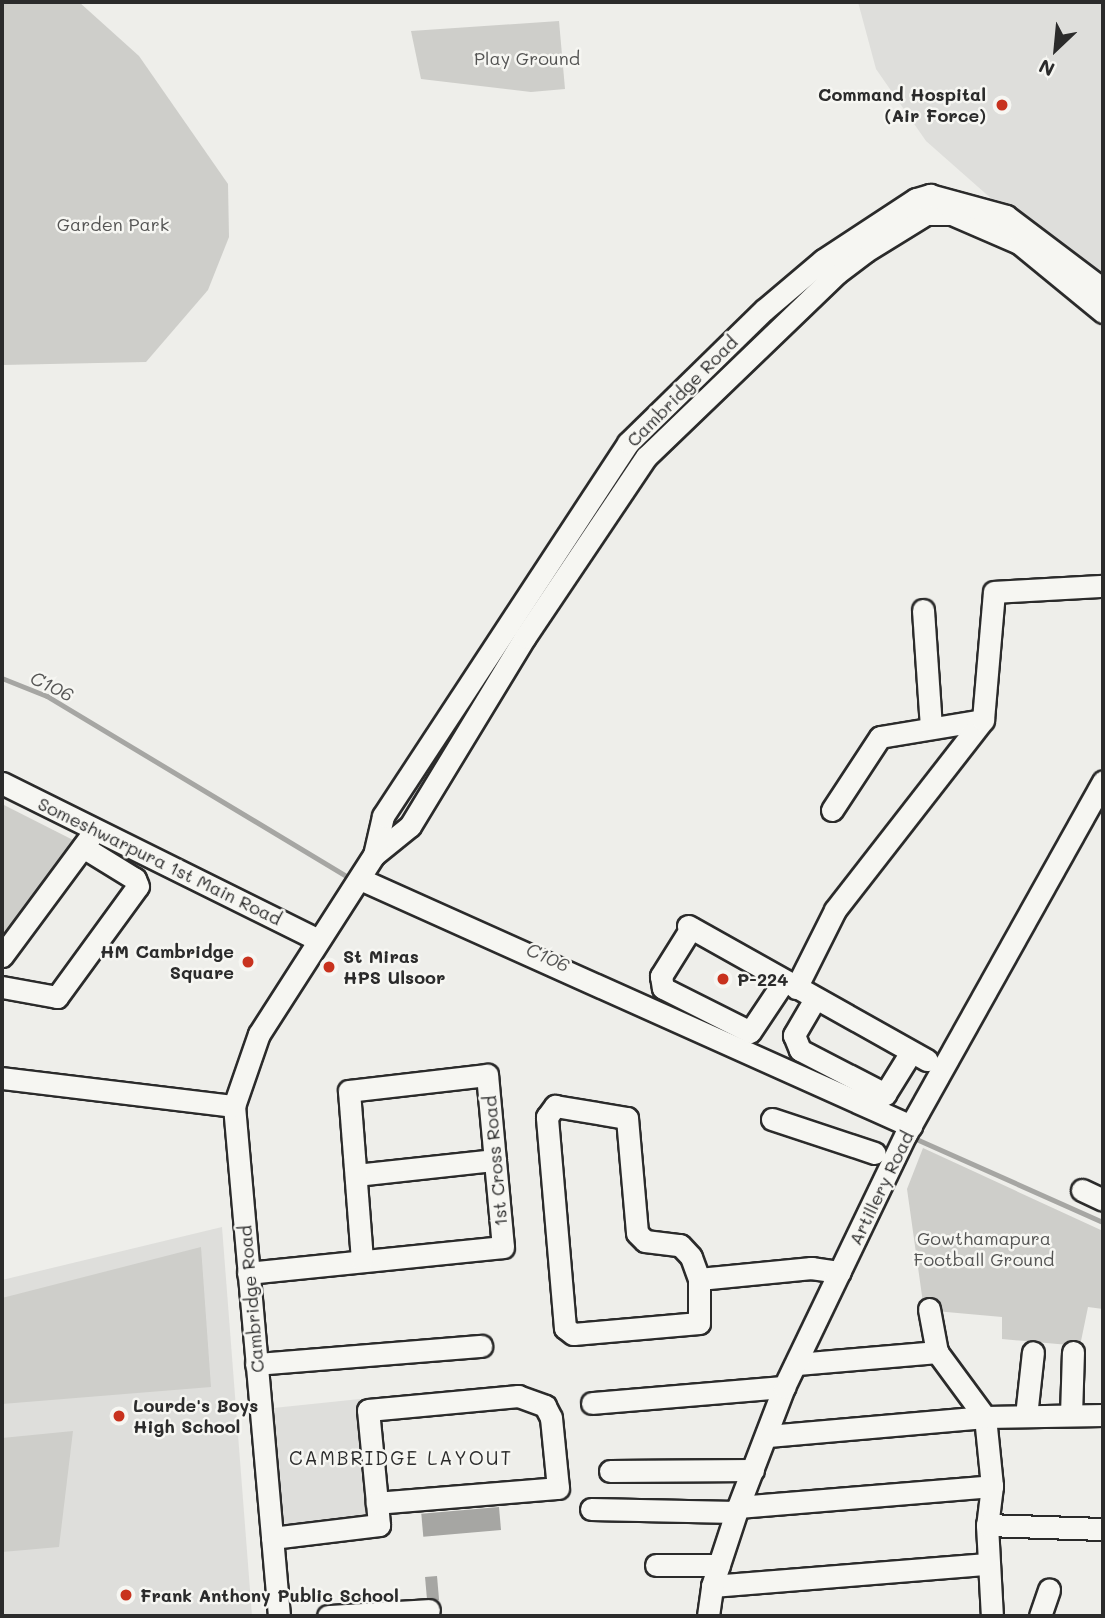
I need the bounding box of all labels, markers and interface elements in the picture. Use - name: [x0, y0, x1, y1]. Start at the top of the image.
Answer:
- north arrow: [1021, 14, 1091, 84]
- park label: Play Ground: [474, 47, 580, 69]
- text: N: [1035, 54, 1059, 83]
- place label: Command Hospital (Air Force): [818, 84, 986, 126]
- marker: Command Hospital (Air Force): [992, 95, 1012, 115]
- park label: Garden Park: [57, 213, 169, 235]
- street label: Cambridge Road: [622, 331, 742, 451]
- water label: C106: [27, 666, 77, 706]
- street label: Someshwarpura 1st Main Road: [35, 792, 285, 930]
- water label: C106: [523, 937, 573, 977]
- place label: HM Cambridge Square: [100, 941, 234, 984]
- place label: St Miras HPS Ulsoor: [343, 946, 445, 988]
- marker: HM Cambridge Square: [240, 954, 256, 970]
- marker: St Miras HPS Ulsoor: [321, 959, 337, 975]
- place label: P-224: [737, 968, 788, 990]
- marker: P-224: [715, 971, 731, 987]
- street label: 1st Cross Road: [479, 1095, 511, 1227]
- street label: Artillery Road: [844, 1127, 918, 1249]
- street label: Cambridge Road: [234, 1224, 268, 1374]
- park label: Gowthamapura Football Ground: [913, 1228, 1055, 1270]
- place label: Lourde's Boys High School: [133, 1395, 258, 1438]
- marker: Lourde's Boys High School: [111, 1408, 127, 1424]
- district label: CAMBRIDGE LAYOUT: [291, 1447, 511, 1469]
- place label: Frank Anthony Public School: [140, 1584, 399, 1606]
- marker: Frank Anthony Public School: [118, 1587, 134, 1603]

